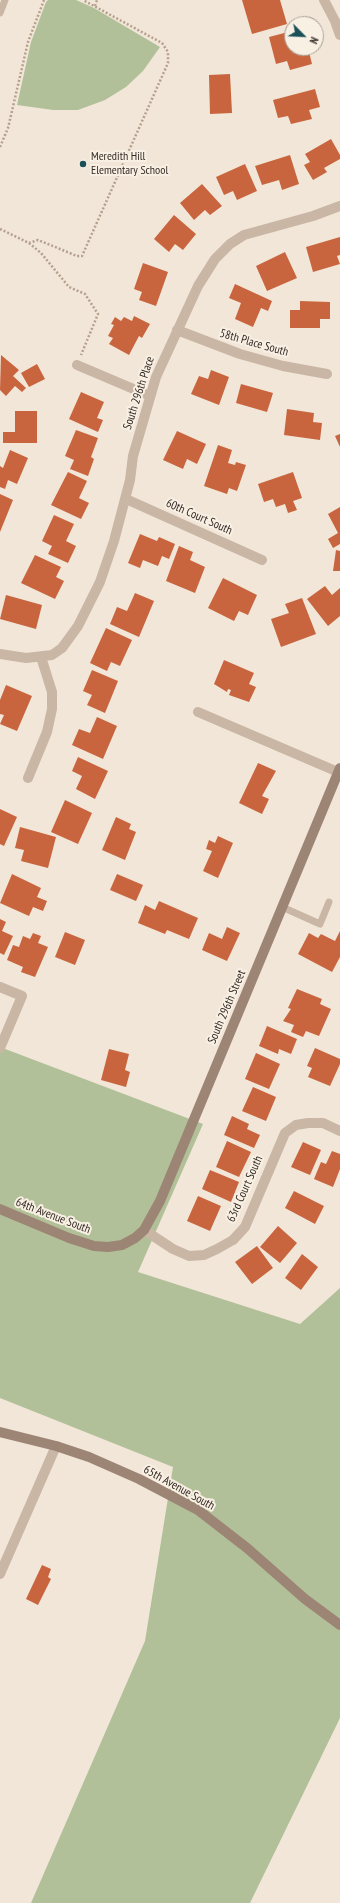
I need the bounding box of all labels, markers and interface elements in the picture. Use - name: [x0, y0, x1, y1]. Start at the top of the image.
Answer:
- north arrow: [284, 16, 324, 56]
- text: N: [306, 35, 322, 46]
- place label: Meredith Hill Elementary School: [91, 150, 168, 178]
- marker: Meredith Hill Elementary School: [78, 159, 88, 169]
- street label: 58th Place South: [218, 326, 290, 360]
- street label: South 296th Place: [120, 355, 158, 431]
- street label: 60th Court South: [164, 496, 234, 538]
- street label: South 296th Street: [205, 968, 249, 1046]
- street label: 63rd Court South: [224, 1154, 266, 1224]
- street label: 64th Avenue South: [14, 1195, 92, 1237]
- street label: 65th Avenue South: [141, 1463, 217, 1513]

